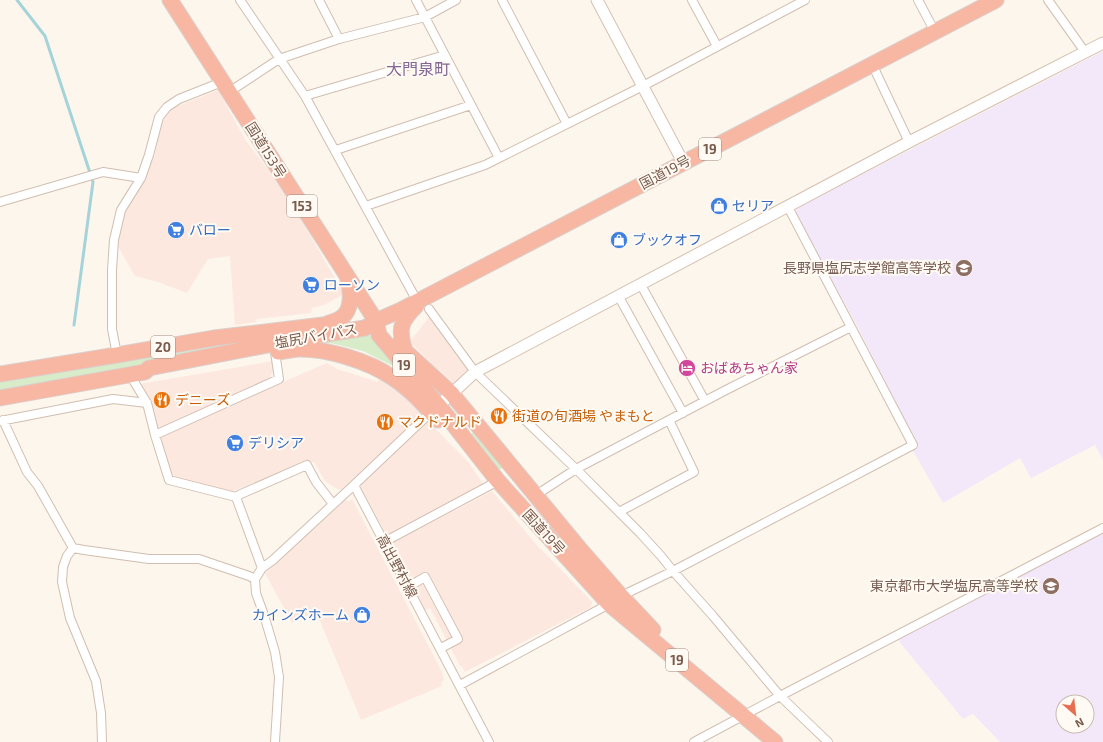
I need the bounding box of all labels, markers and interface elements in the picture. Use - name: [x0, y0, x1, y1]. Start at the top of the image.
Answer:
- district label: 大門泉町: [386, 59, 450, 78]
- street label: 国道153号: [243, 119, 290, 181]
- road number: 19: [699, 138, 721, 160]
- street label: 国道19号: [636, 151, 693, 192]
- road number: 153: [287, 195, 317, 217]
- shop icon: セリア: [709, 196, 729, 216]
- place label: セリア: [732, 197, 774, 214]
- supermarket icon: バロー: [166, 220, 186, 240]
- place label: バロー: [189, 221, 231, 238]
- shop icon: ブックオフ: [609, 230, 629, 250]
- place label: ブックオフ: [632, 231, 702, 248]
- school or university icon: 長野県塩尻志学館高等学校: [954, 258, 974, 278]
- place label: 長野県塩尻志学館高等学校: [783, 259, 951, 276]
- supermarket icon: ローソン: [301, 275, 321, 295]
- place label: ローソン: [324, 276, 380, 293]
- street label: 塩尻バイパス: [273, 320, 359, 351]
- road number: 20: [151, 336, 175, 358]
- road number: 19: [393, 354, 415, 376]
- hotel icon: おばあちゃん家: [677, 358, 697, 378]
- place label: おばあちゃん家: [700, 359, 798, 376]
- restaurant icon: デニーズ: [152, 390, 172, 410]
- place label: デニーズ: [175, 391, 230, 408]
- restaurant icon: 街道の旬酒場 やまもと: [489, 406, 509, 426]
- place label: 街道の旬酒場 やまもと: [512, 407, 655, 424]
- restaurant icon: マクドナルド: [375, 412, 395, 432]
- place label: マクドナルド: [398, 413, 482, 430]
- supermarket icon: デリシア: [225, 433, 245, 453]
- place label: デリシア: [248, 434, 304, 451]
- street label: 国道19号: [519, 505, 569, 558]
- street label: 高出野村線: [374, 531, 421, 601]
- school or university icon: 東京都市大学塩尻高等学校: [1041, 576, 1061, 596]
- place label: 東京都市大学塩尻高等学校: [870, 577, 1038, 594]
- shop icon: カインズホーム: [352, 605, 372, 625]
- place label: カインズホーム: [252, 606, 349, 623]
- road number: 19: [666, 649, 688, 671]
- north arrow: [1055, 694, 1095, 734]
- text: N: [1073, 716, 1086, 731]

